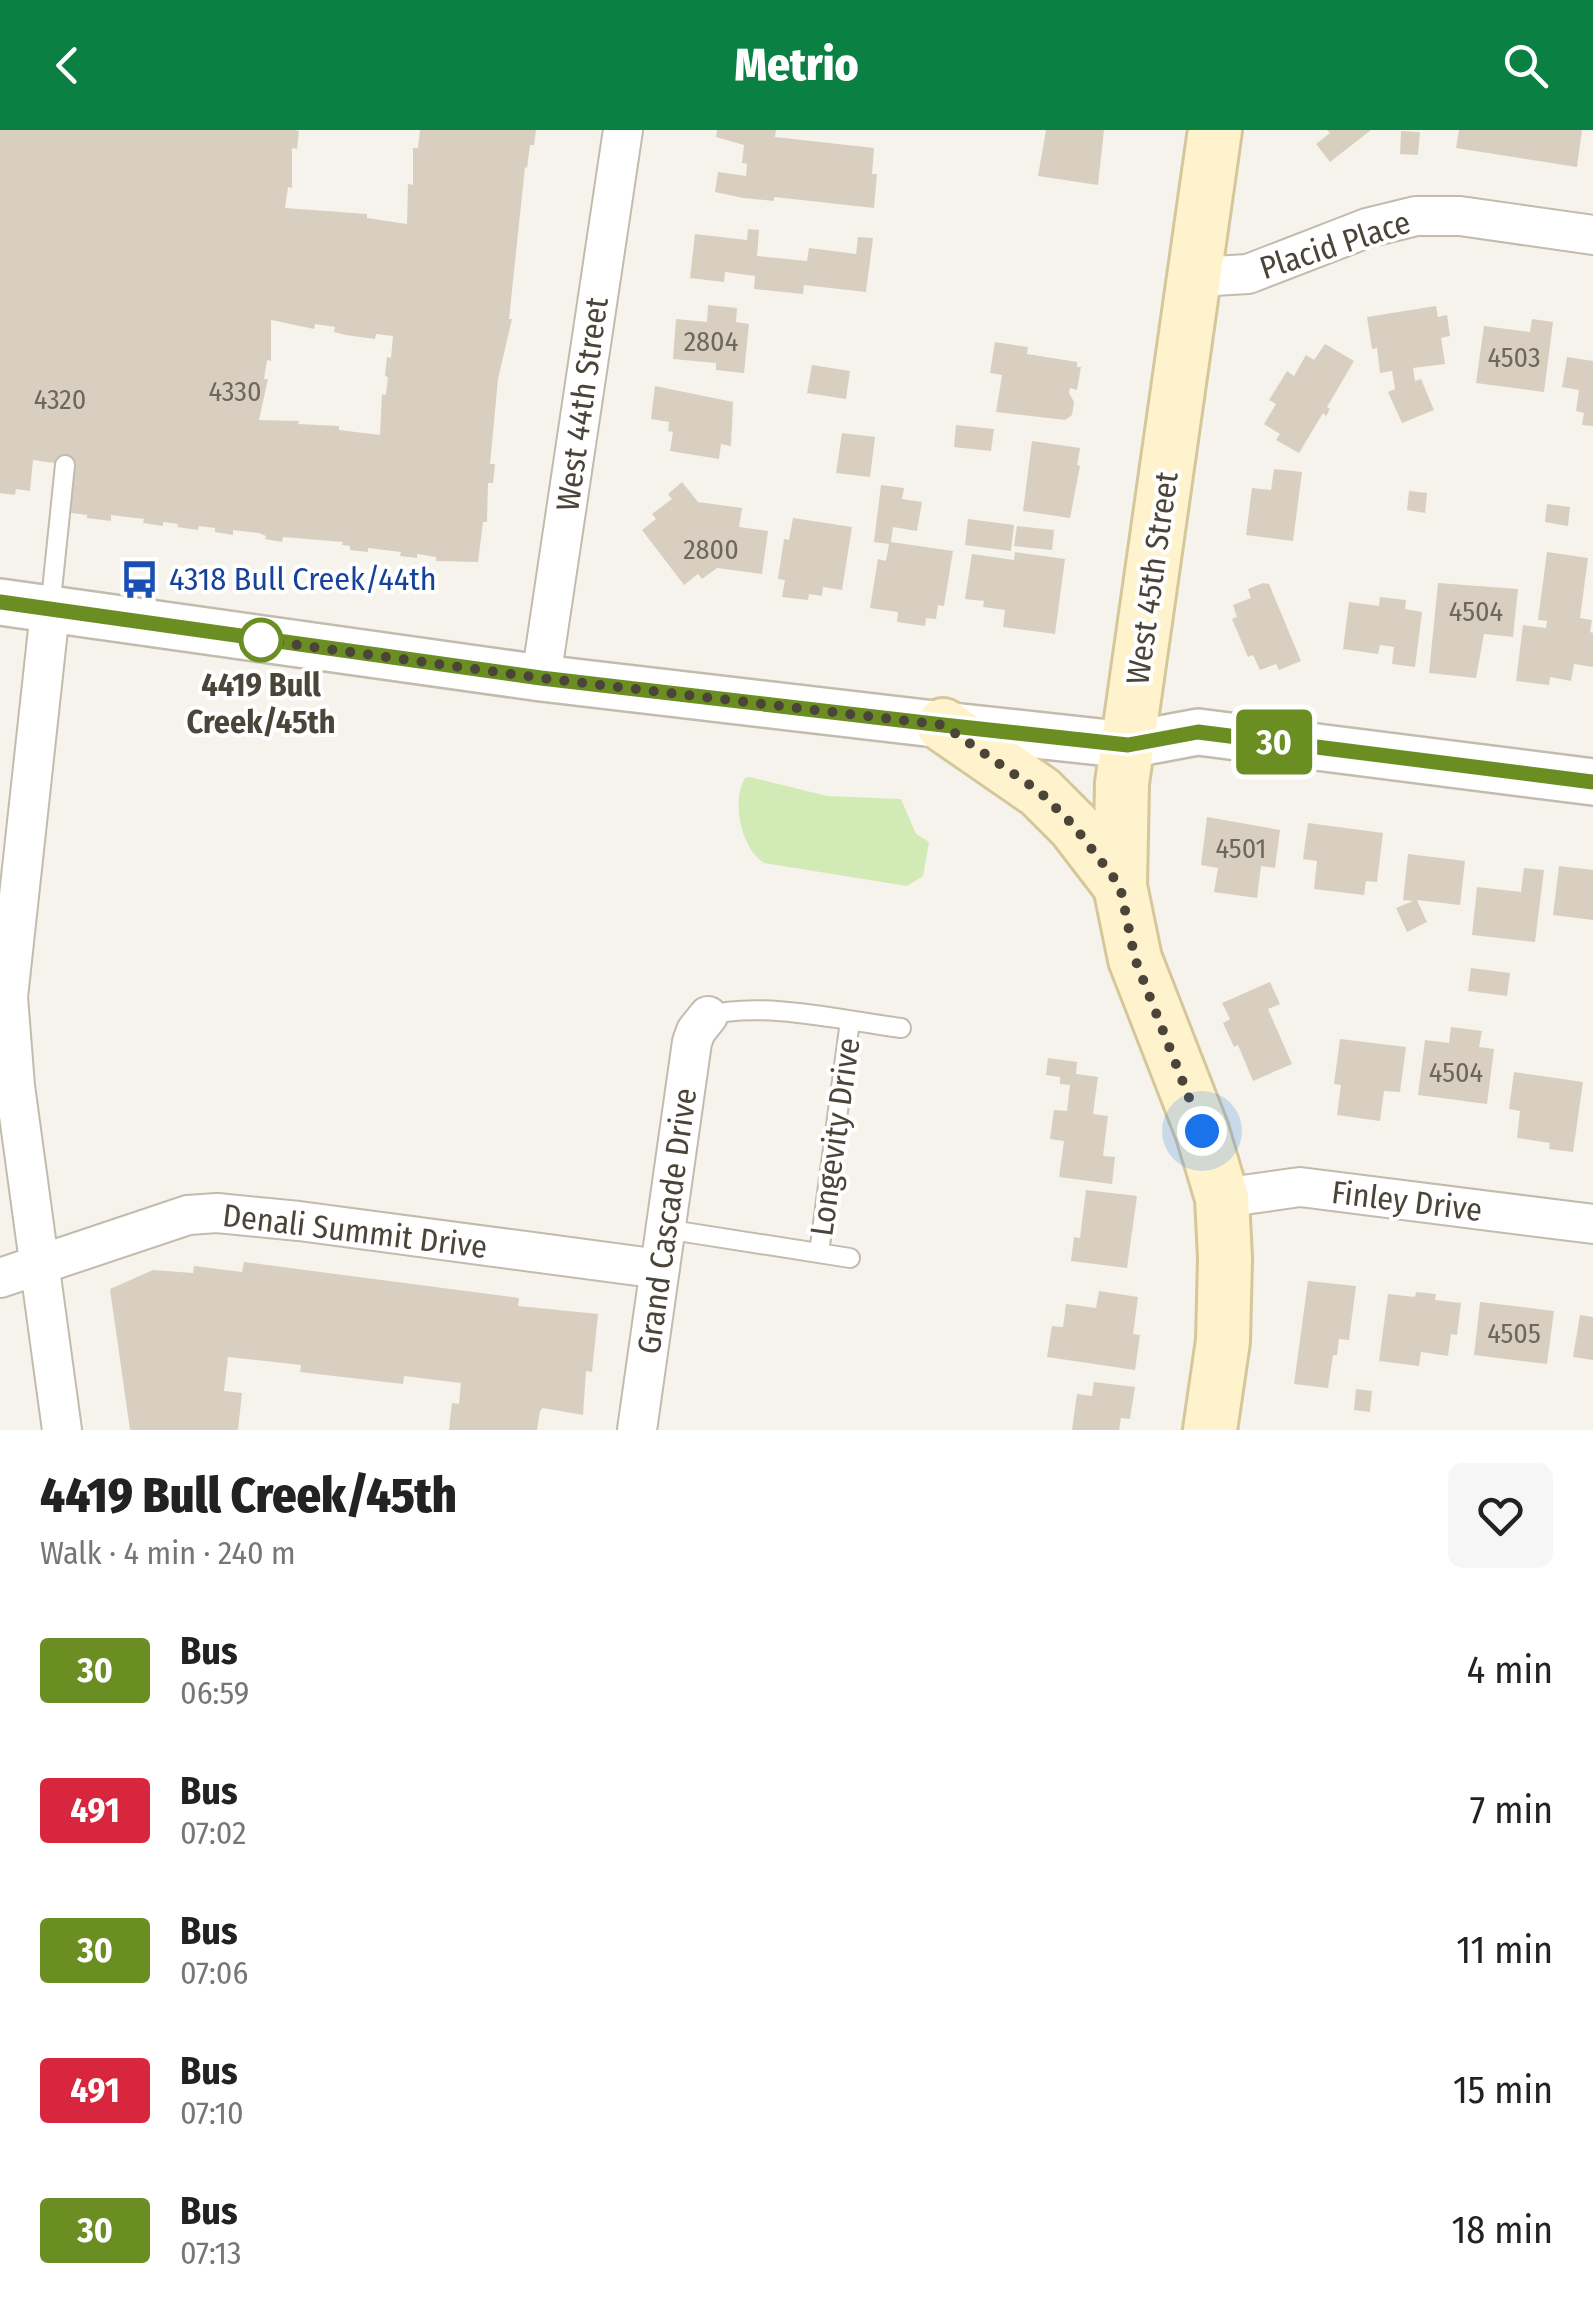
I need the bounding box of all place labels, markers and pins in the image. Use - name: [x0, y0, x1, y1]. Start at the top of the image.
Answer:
- bus stop icon: 4318 Bull Creek/44th: [118, 558, 160, 600]
- place label: 4318 Bull Creek/44th: [169, 560, 437, 598]
- marker: 4419 Bull Creek/45th: [240, 619, 282, 661]
- place label: 4419 Bull Creek/45th: [187, 666, 335, 741]

